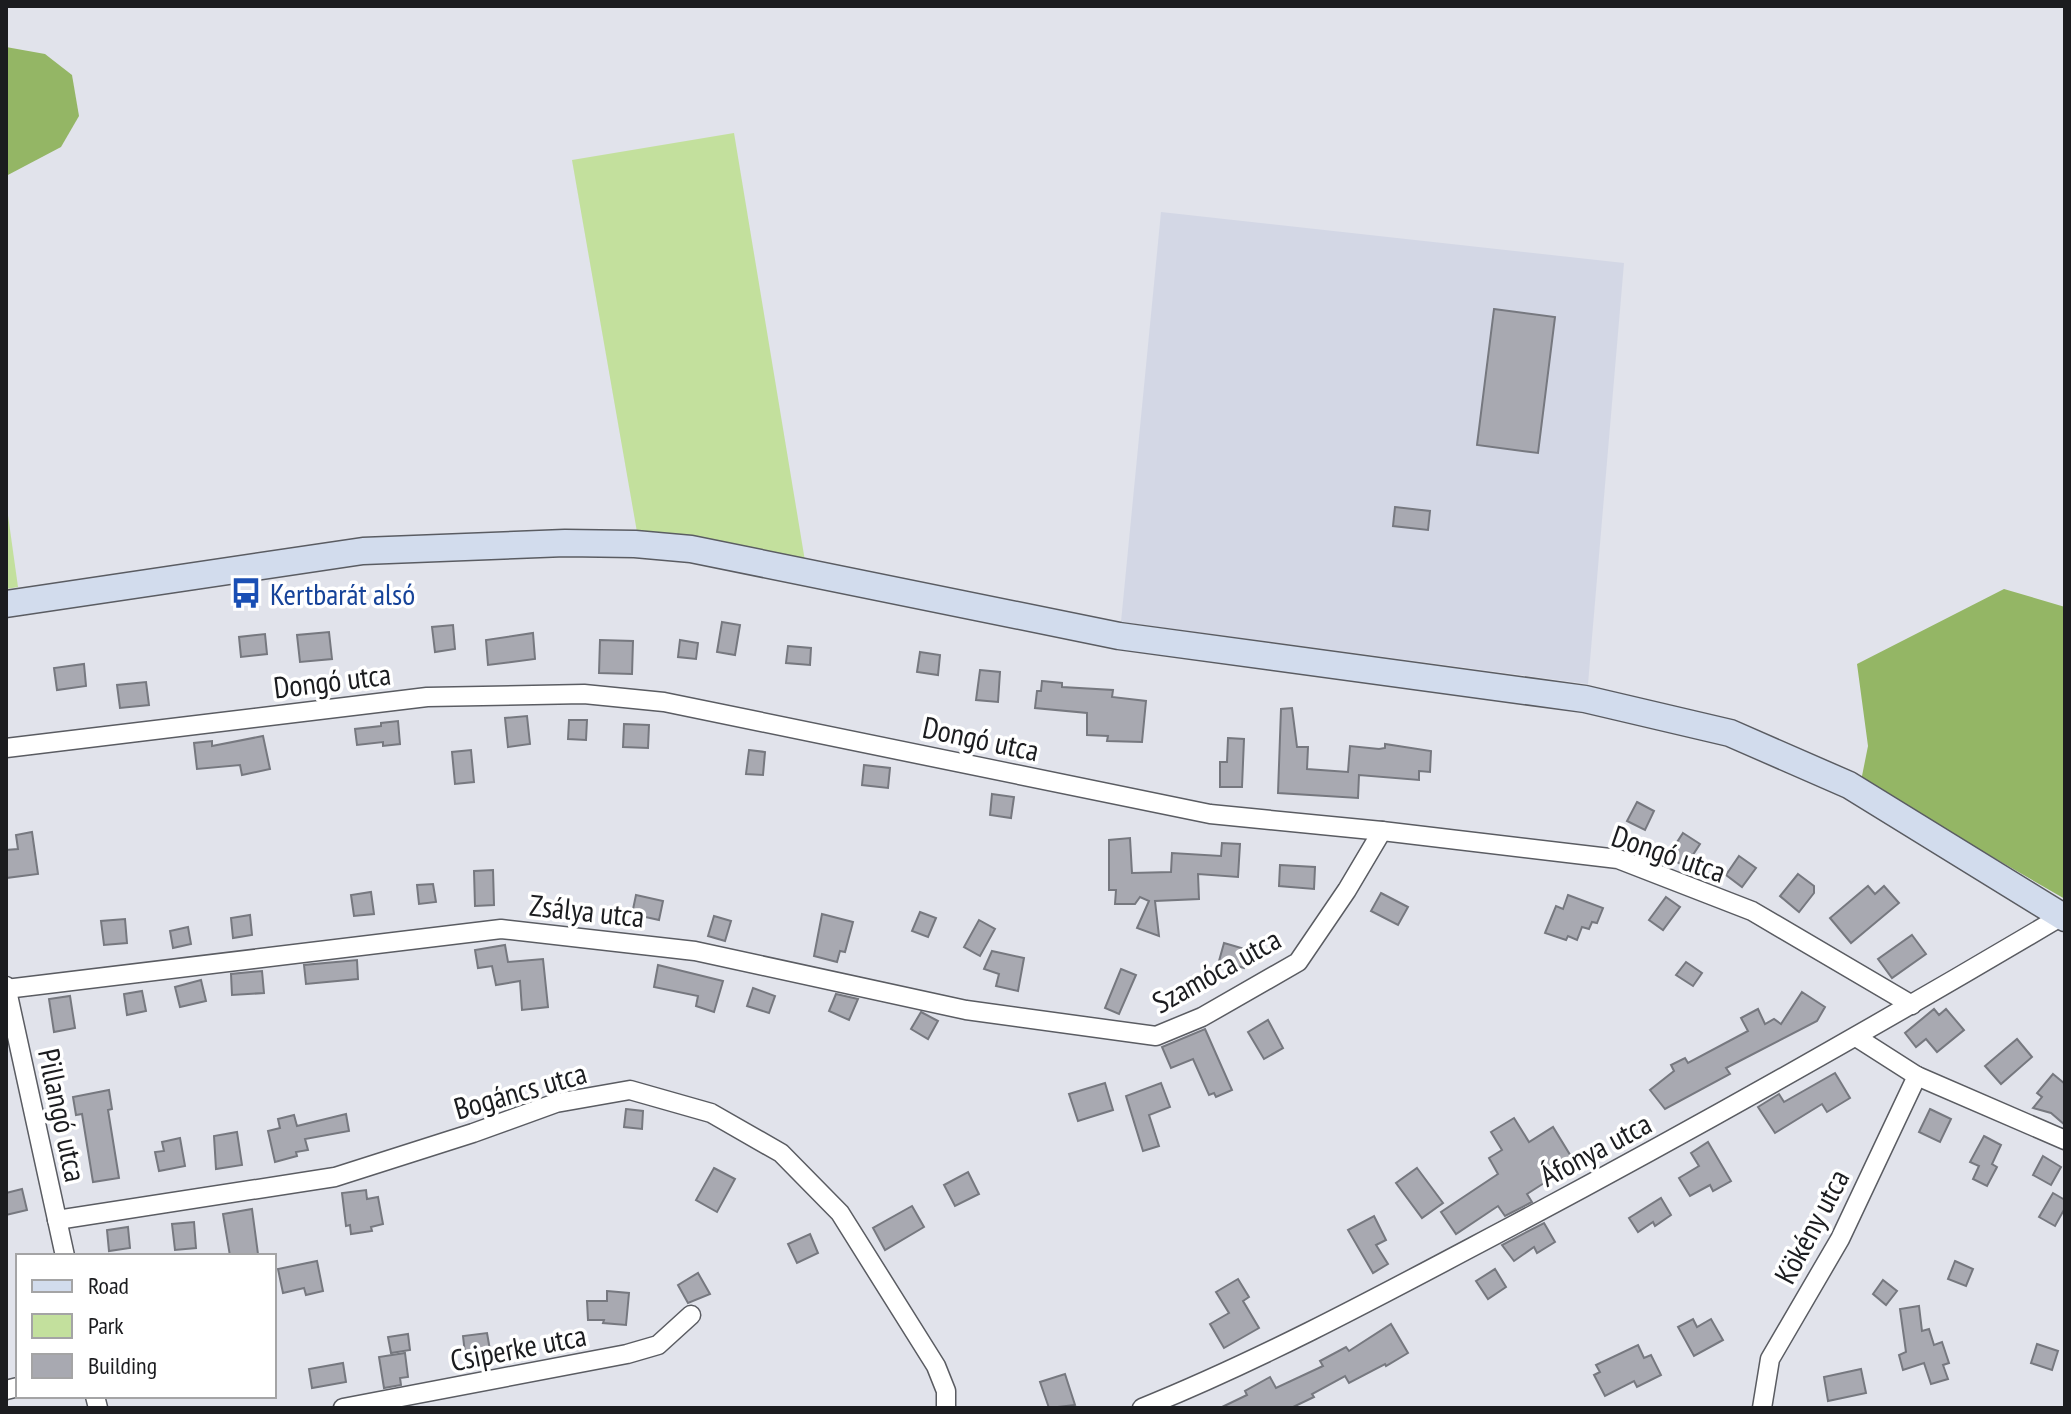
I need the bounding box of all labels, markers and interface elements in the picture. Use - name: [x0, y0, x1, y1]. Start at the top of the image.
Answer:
- place label: Kertbarát alsó: [270, 574, 415, 613]
- bus stop icon: Kertbarát alsó: [229, 576, 263, 610]
- street label: Dongó utca: [271, 653, 393, 707]
- street label: Dongó utca: [919, 707, 1043, 769]
- street label: Dongó utca: [1607, 815, 1731, 891]
- street label: Zsálya utca: [528, 885, 646, 935]
- street label: Szamóca utca: [1145, 919, 1287, 1021]
- street label: Pillangó utca: [30, 1045, 96, 1185]
- street label: Bogáncs utca: [449, 1052, 591, 1128]
- street label: Áfonya utca: [1532, 1103, 1658, 1195]
- street label: Kökény utca: [1765, 1162, 1857, 1290]
- legend: [16, 1254, 276, 1398]
- text: Road: [88, 1270, 129, 1301]
- text: Park: [88, 1310, 124, 1341]
- street label: Csiperke utca: [447, 1315, 589, 1379]
- text: Building: [88, 1350, 157, 1381]

